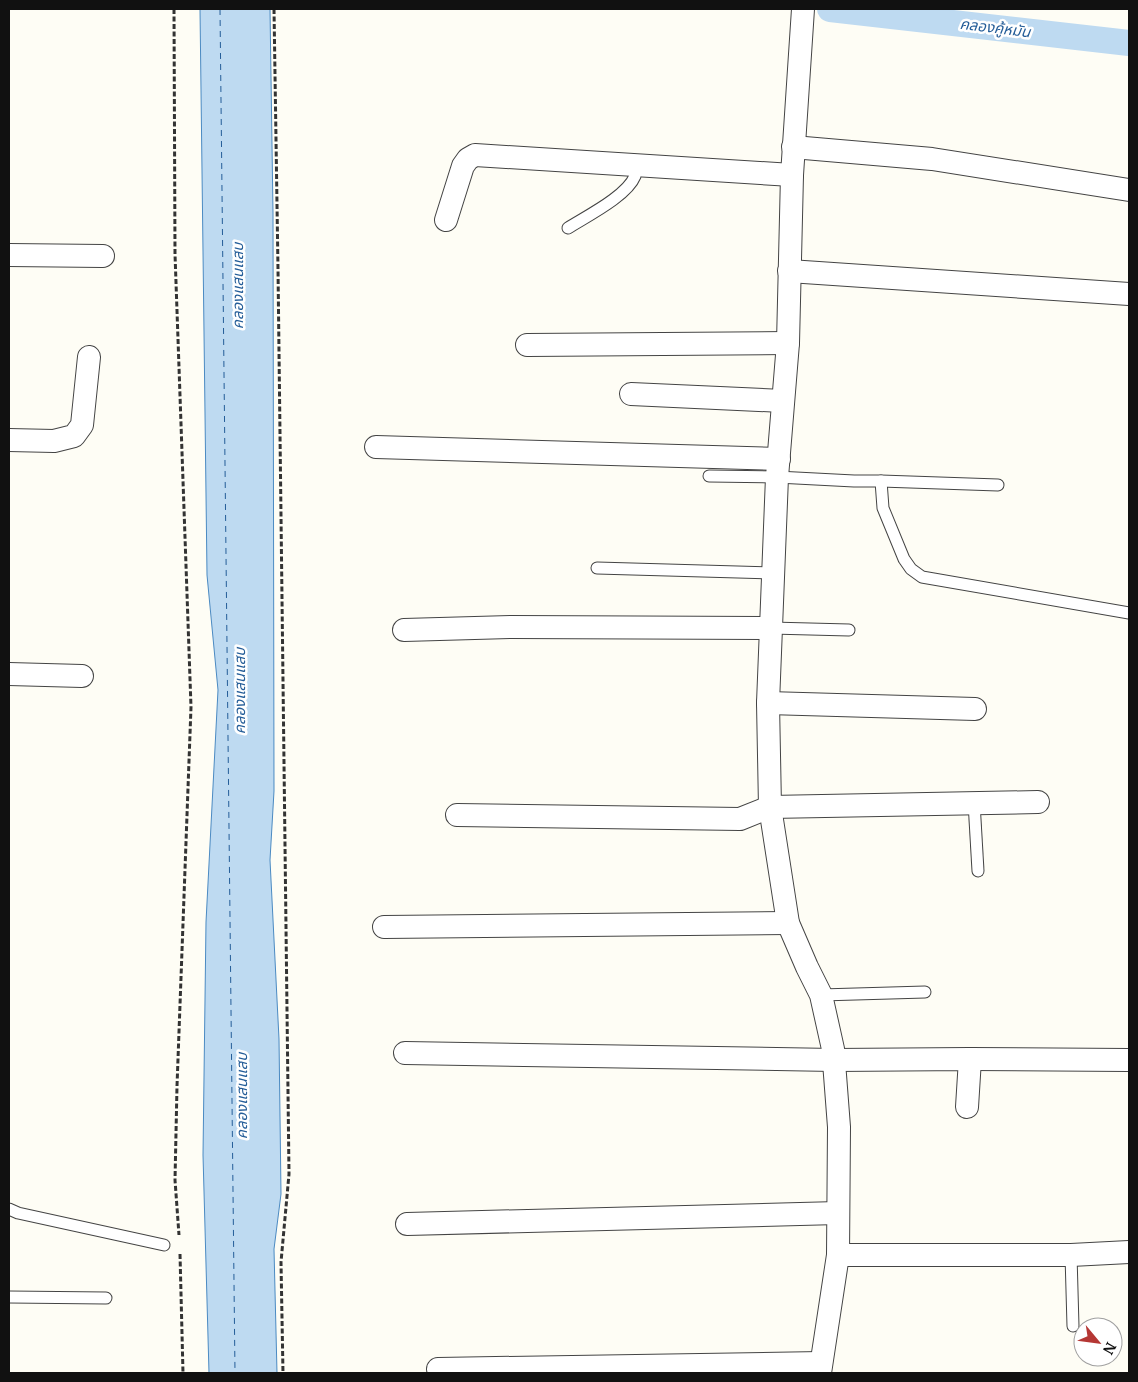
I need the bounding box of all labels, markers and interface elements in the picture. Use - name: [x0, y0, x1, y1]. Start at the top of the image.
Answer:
- water label: คลองคู้หมัน: [959, 14, 1032, 41]
- water label: คลองแสนแสบ: [228, 242, 247, 329]
- water label: คลองแสนแสบ: [230, 647, 249, 734]
- water label: คลองแสนแสบ: [232, 1052, 251, 1139]
- north arrow: [1073, 1317, 1123, 1367]
- text: N: [1099, 1339, 1120, 1358]

